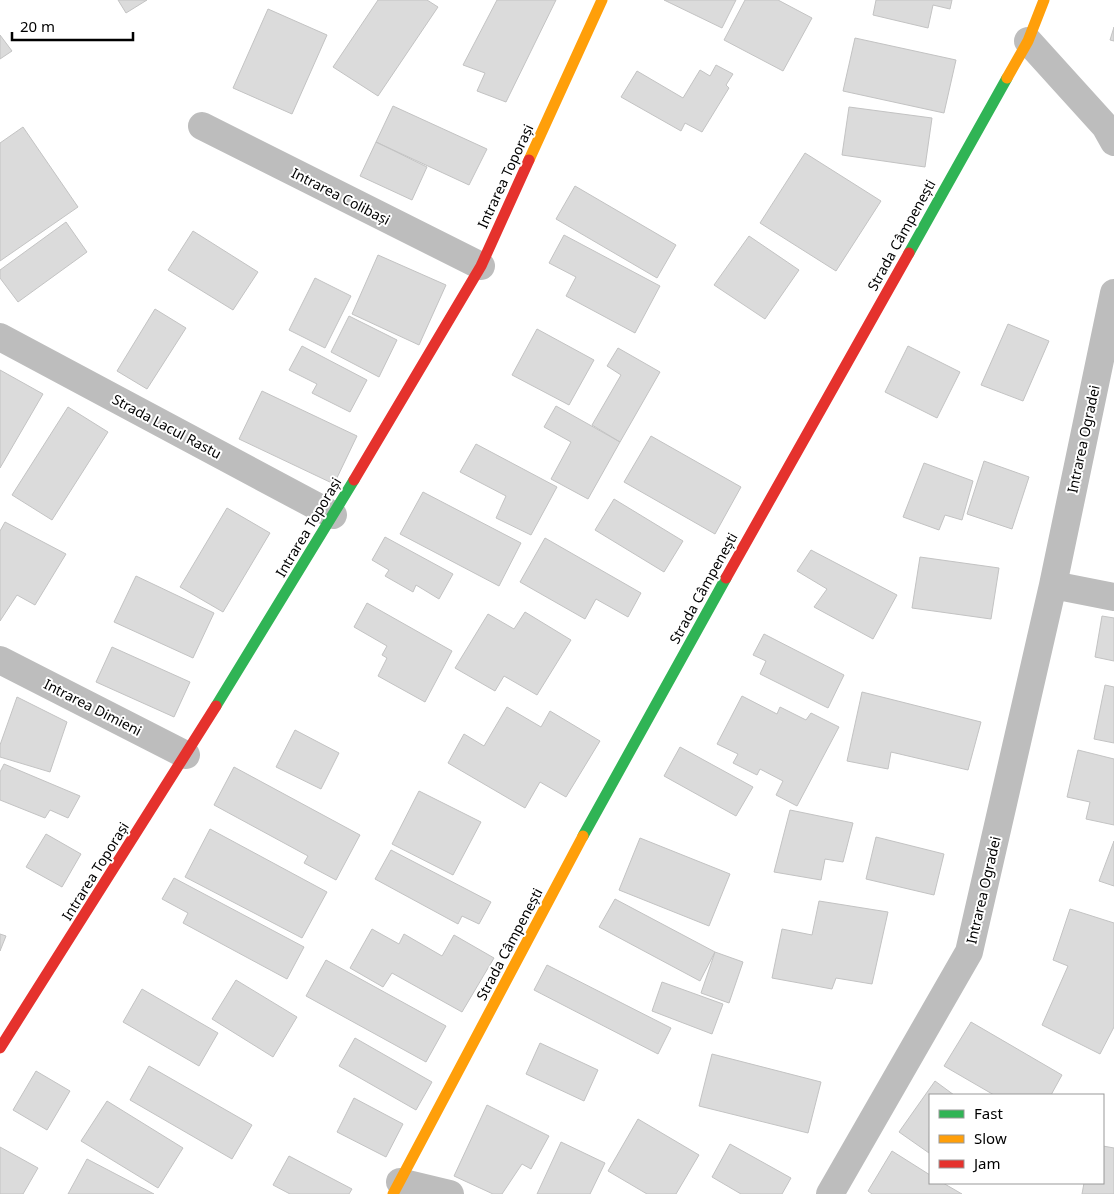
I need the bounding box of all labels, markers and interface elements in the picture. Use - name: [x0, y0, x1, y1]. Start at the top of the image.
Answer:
- scale bar: [12, 10, 134, 42]
- text: 20 m: [20, 16, 55, 36]
- street label: Intrarea Toporași: [473, 121, 537, 231]
- street label: Intrarea Colibași: [289, 163, 393, 229]
- street label: Strada Câmpenești: [863, 176, 939, 294]
- street label: Intrarea Ogradei: [1062, 383, 1104, 495]
- street label: Strada Lacul Rastu: [109, 389, 225, 463]
- street label: Intrarea Toporași: [271, 474, 345, 580]
- street label: Strada Câmpenești: [665, 529, 741, 647]
- street label: Intrarea Dimieni: [41, 674, 145, 740]
- street label: Intrarea Toporași: [57, 818, 133, 924]
- street label: Intrarea Ogradei: [961, 834, 1005, 946]
- street label: Strada Câmpenești: [471, 885, 547, 1003]
- legend: [929, 1094, 1104, 1184]
- text: Fast: [974, 1103, 1003, 1123]
- text: Slow: [974, 1128, 1007, 1148]
- text: Jam: [972, 1153, 1001, 1173]

